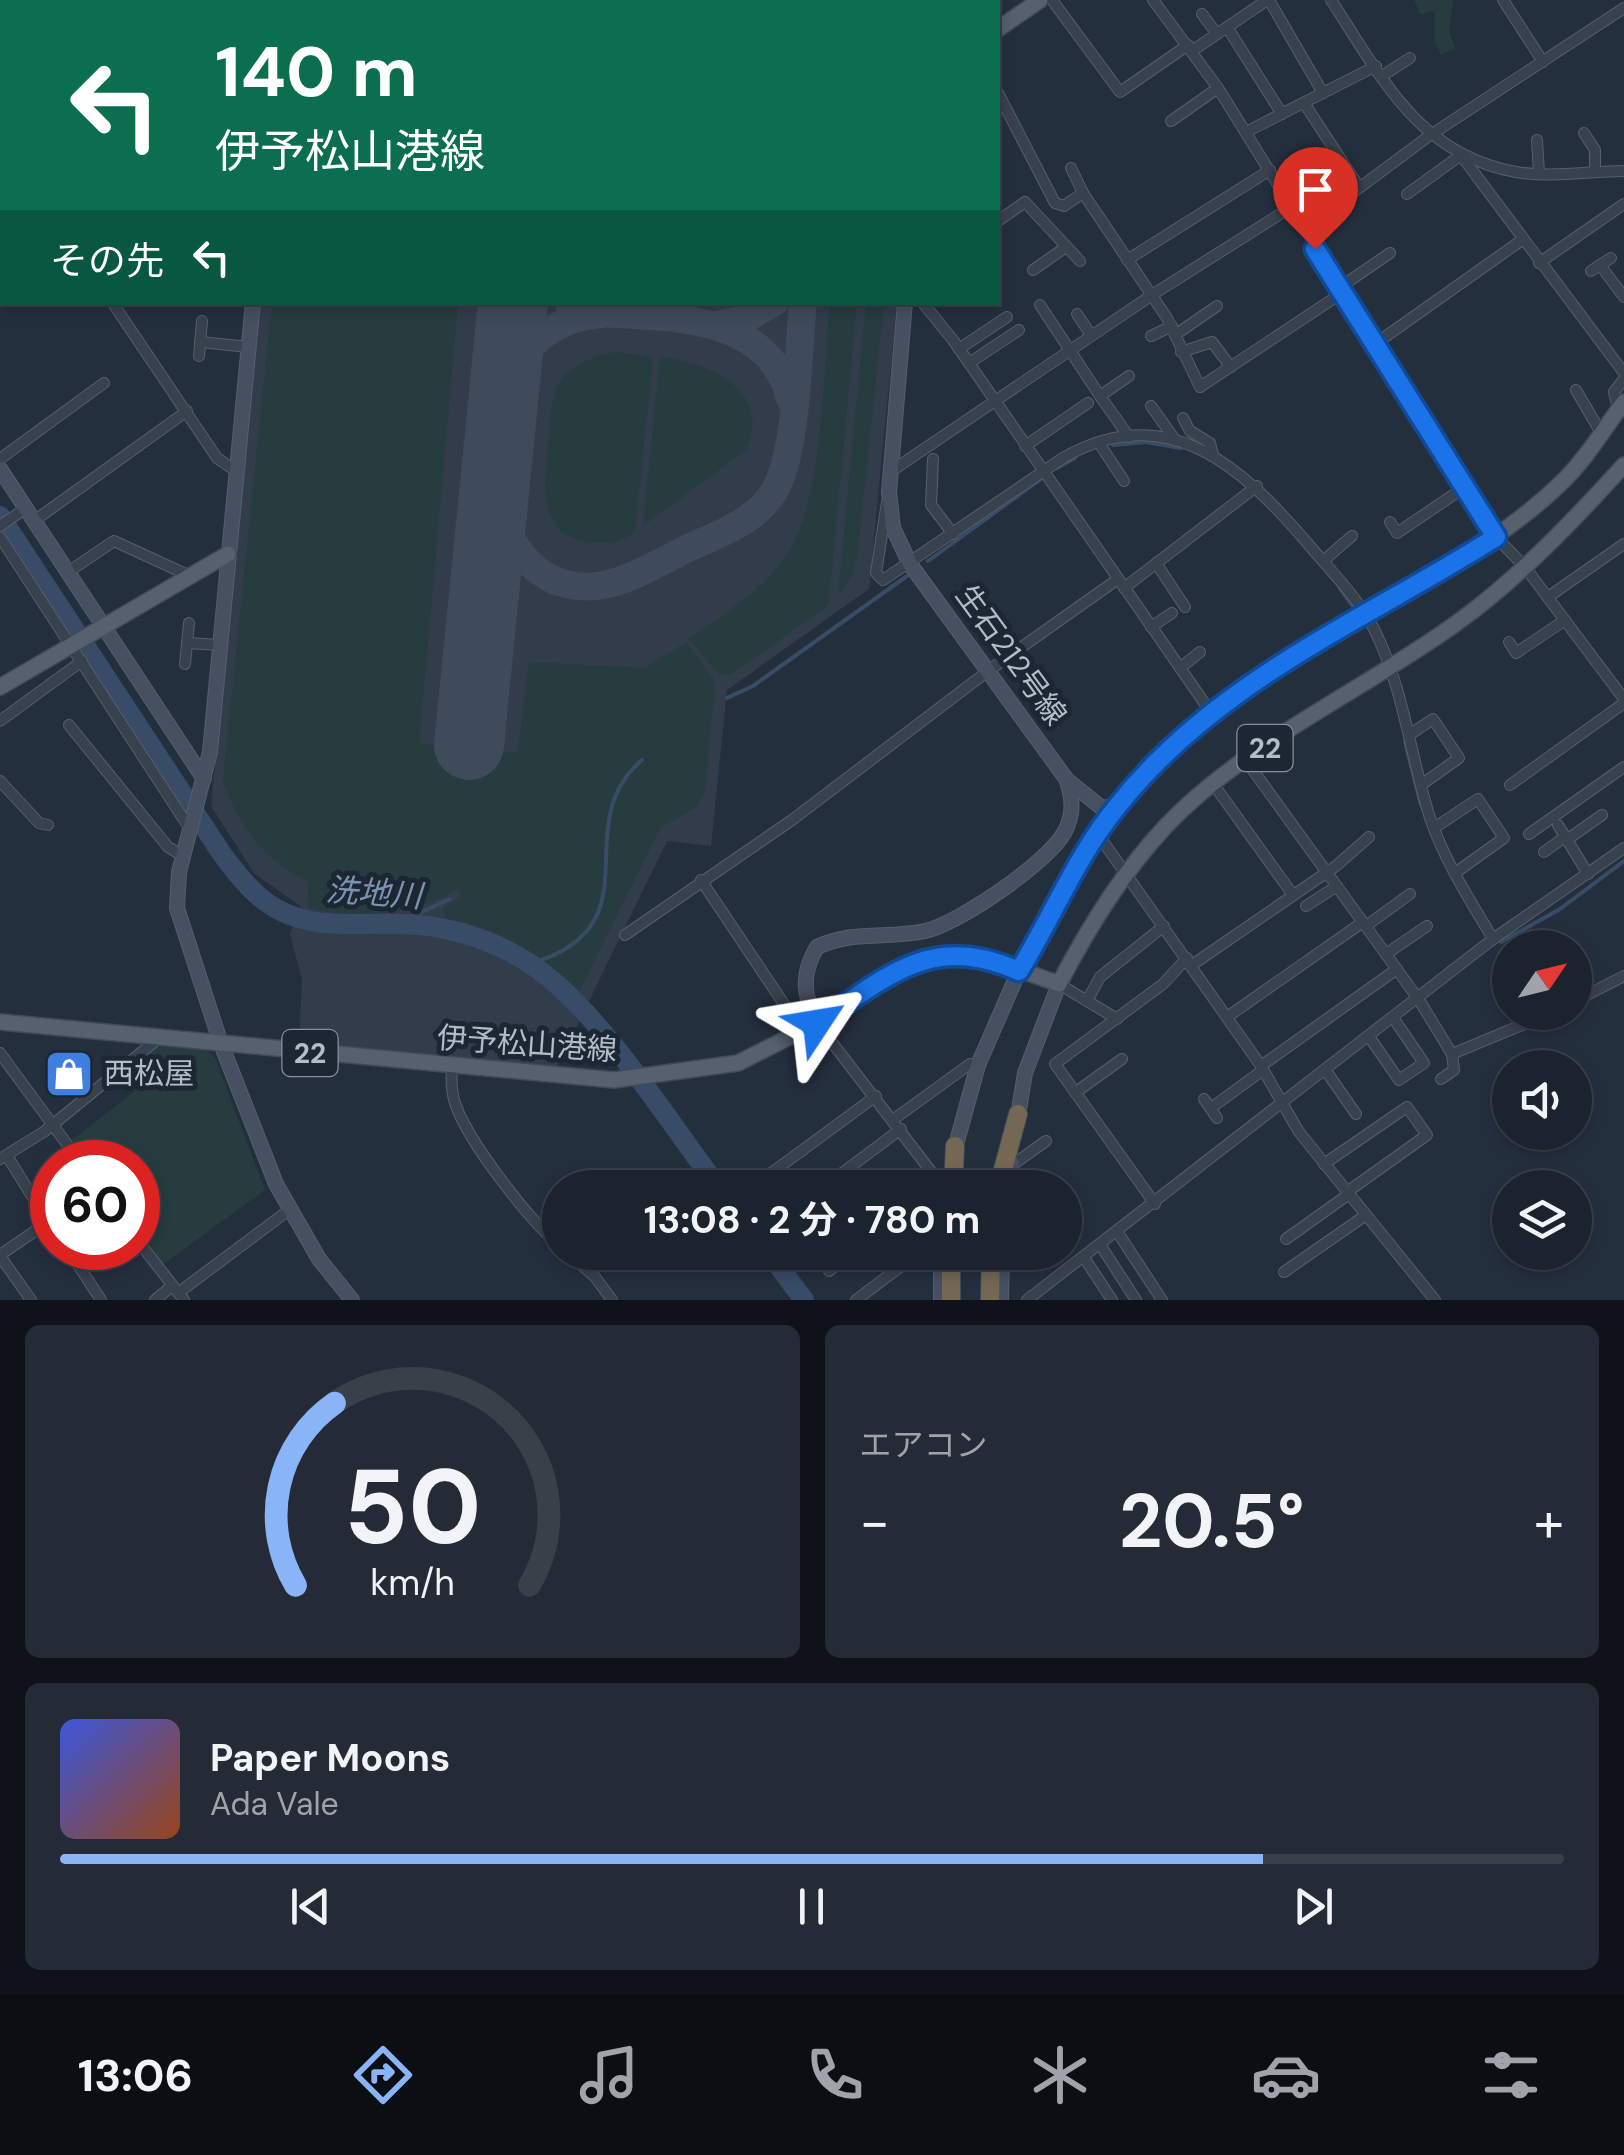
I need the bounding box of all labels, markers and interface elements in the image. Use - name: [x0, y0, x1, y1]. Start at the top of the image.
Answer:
- text: 140 m: [215, 27, 418, 118]
- icon: left: [50, 40, 180, 170]
- text: 伊予松山港線: [215, 122, 485, 181]
- pin: [1273, 147, 1358, 250]
- icon: arrive: [1288, 162, 1343, 217]
- icon: left: [184, 230, 239, 285]
- text: その先: [50, 236, 164, 286]
- street label: 生石212号線: [947, 577, 1075, 732]
- road number: 22: [1238, 725, 1292, 771]
- water label: 洗地川: [325, 869, 426, 918]
- north arrow: [1492, 930, 1592, 1030]
- map controls: [1492, 930, 1592, 1270]
- position arrow: [765, 971, 869, 1075]
- street label: 伊予松山港線: [436, 1018, 618, 1069]
- road number: 22: [282, 1030, 338, 1076]
- shop icon: 西松屋: [43, 1048, 95, 1100]
- button: sound: [1492, 1050, 1592, 1150]
- place label: 西松屋: [104, 1054, 194, 1093]
- speed limit sign: 60: [30, 1140, 160, 1270]
- button: layers: [1492, 1170, 1592, 1270]
- text: 13:08 · 2 分 · 780 m: [644, 1195, 980, 1245]
- text: エアコン: [860, 1424, 988, 1466]
- text: 50: [343, 1440, 481, 1575]
- text: 20.5°: [1119, 1473, 1305, 1570]
- text: −: [860, 1486, 890, 1558]
- text: +: [1534, 1486, 1564, 1558]
- text: km/h: [370, 1560, 454, 1606]
- text: Paper Moons: [210, 1733, 450, 1783]
- text: Ada Vale: [210, 1783, 339, 1825]
- icon: previous: [283, 1879, 338, 1934]
- icon: pause: [784, 1879, 839, 1934]
- icon: next: [1286, 1879, 1341, 1934]
- icon: directions: [348, 2040, 418, 2110]
- icon: music: [574, 2040, 644, 2110]
- icon: phone: [800, 2040, 870, 2110]
- icon: climate: [1025, 2040, 1095, 2110]
- icon: car: [1251, 2040, 1321, 2110]
- icon: filters: [1476, 2040, 1546, 2110]
- text: 13:06: [78, 2046, 193, 2105]

